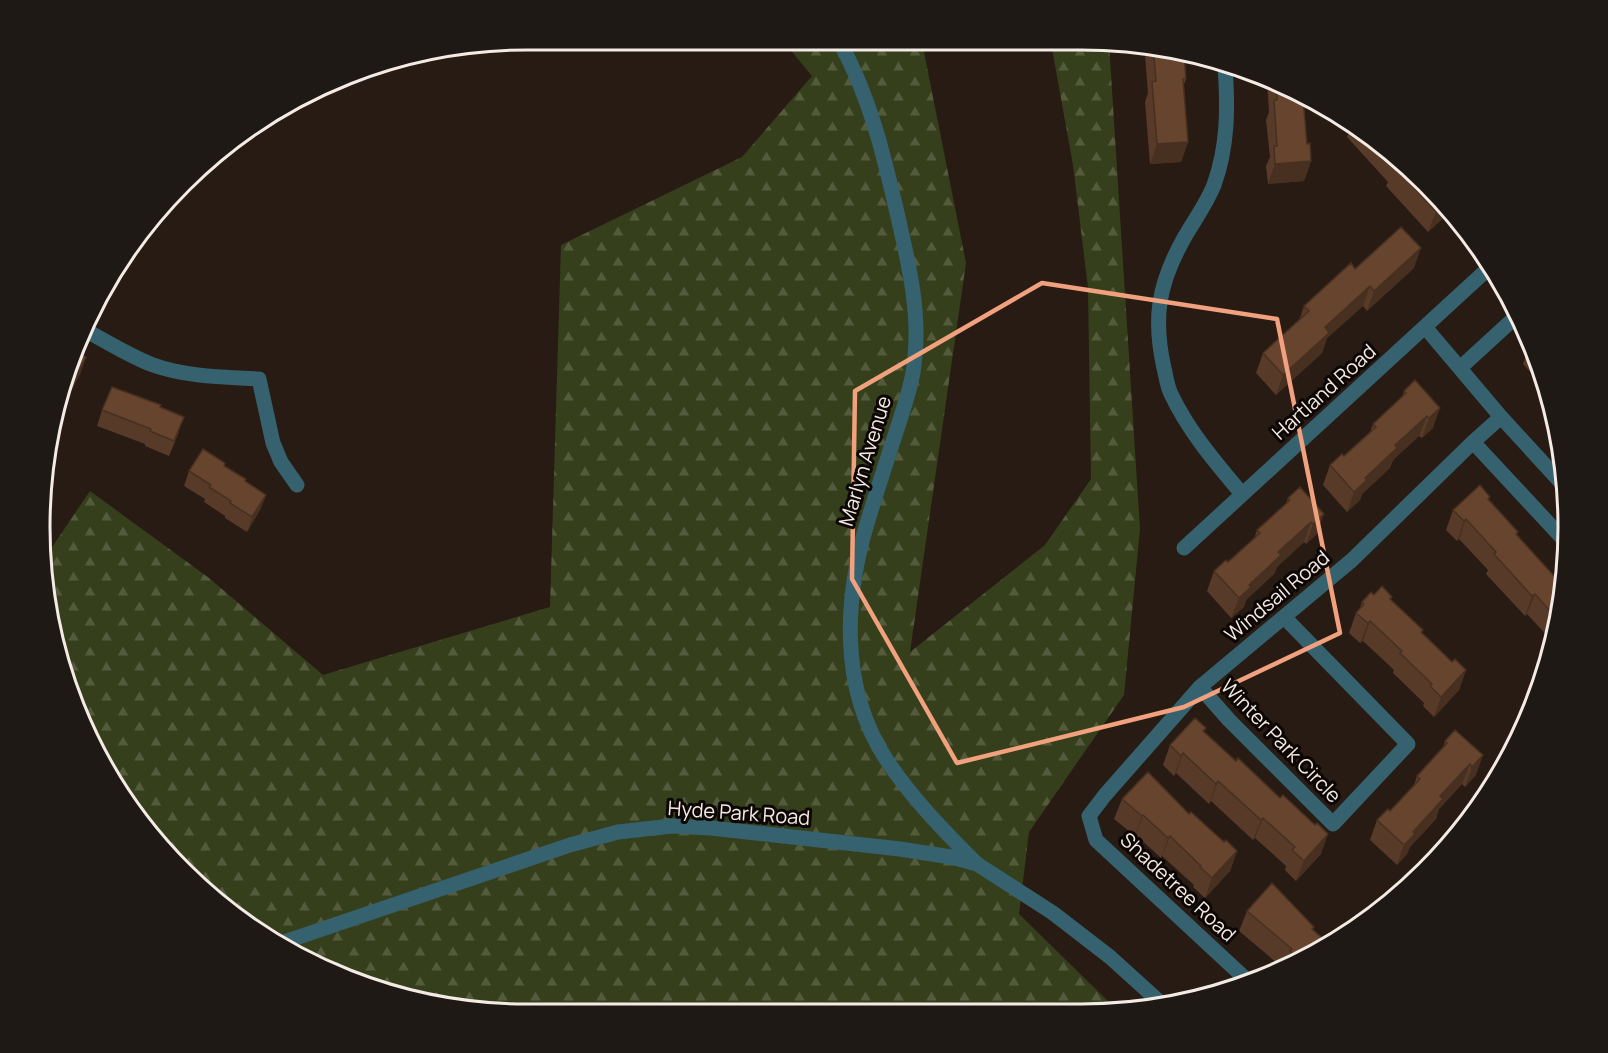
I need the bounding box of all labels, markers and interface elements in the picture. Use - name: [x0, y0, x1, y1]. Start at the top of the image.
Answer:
- street label: Hartland Road: [1266, 338, 1381, 445]
- street label: Marlyn Avenue: [832, 392, 897, 529]
- street label: Windsail Road: [1219, 544, 1335, 647]
- street label: Winter Park Circle: [1215, 673, 1347, 808]
- street label: Hyde Park Road: [667, 794, 811, 831]
- street label: Shadetree Road: [1115, 826, 1242, 947]

